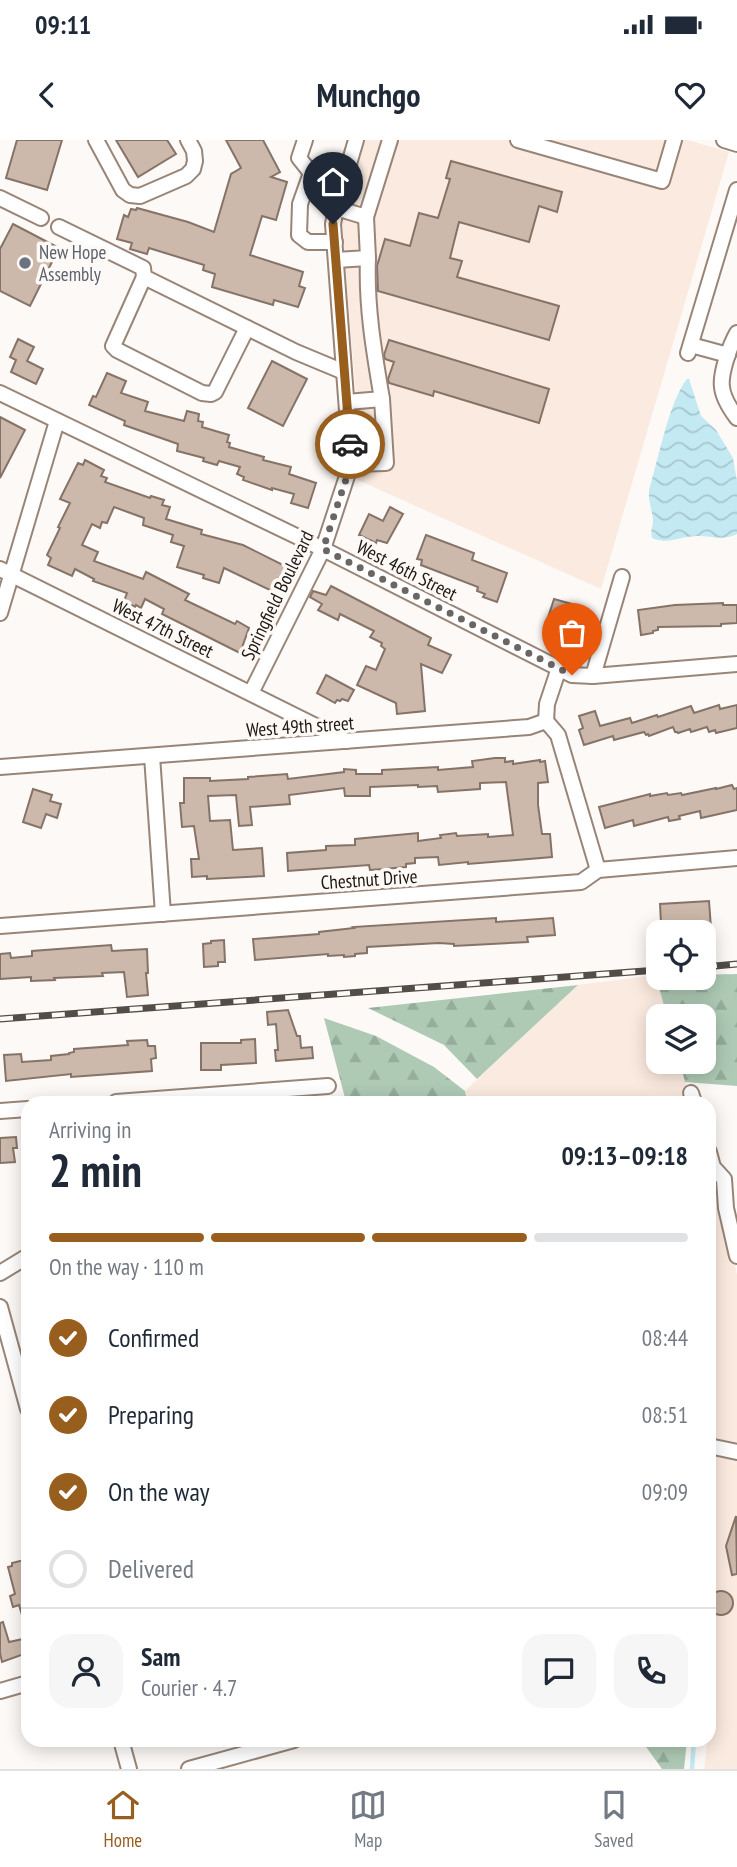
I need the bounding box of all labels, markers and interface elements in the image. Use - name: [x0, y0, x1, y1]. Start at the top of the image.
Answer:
- text: 09:11: [35, 8, 91, 41]
- text: Munchgo: [317, 74, 420, 116]
- icon: back: [28, 76, 66, 114]
- icon: heart: [671, 76, 709, 114]
- pin: [303, 152, 363, 224]
- icon: home: [314, 163, 352, 201]
- place label: New Hope Assembly: [39, 240, 106, 286]
- marker: New Hope Assembly: [17, 255, 33, 271]
- courier: [315, 409, 385, 479]
- icon: car: [331, 425, 369, 463]
- street label: Springfield Boulevard: [235, 526, 319, 664]
- street label: West 46th Street: [353, 534, 462, 606]
- street label: West 47th Street: [109, 593, 218, 663]
- pin: [542, 603, 602, 675]
- icon: bag: [553, 614, 591, 652]
- street label: West 49th street: [245, 710, 355, 742]
- street label: Chestnut Drive: [320, 864, 418, 894]
- map controls: [646, 920, 716, 1074]
- button: locate: [646, 920, 716, 990]
- button: layers: [646, 1004, 716, 1074]
- text: Arriving in: [49, 1115, 131, 1144]
- text: 09:13–09:18: [561, 1139, 688, 1172]
- text: 2 min: [49, 1140, 142, 1200]
- text: On the way · 110 m: [49, 1252, 204, 1281]
- icon: check: [49, 1319, 87, 1357]
- text: Confirmed: [108, 1321, 199, 1354]
- text: 08:44: [642, 1323, 688, 1352]
- icon: check: [49, 1396, 87, 1434]
- text: Preparing: [108, 1398, 194, 1431]
- text: 08:51: [642, 1400, 688, 1429]
- icon: check: [49, 1473, 87, 1511]
- text: On the way: [108, 1475, 210, 1508]
- text: 09:09: [642, 1477, 688, 1506]
- text: Delivered: [108, 1552, 194, 1585]
- button: person: [49, 1634, 123, 1708]
- button: chat: [522, 1634, 596, 1708]
- button: phone: [614, 1634, 688, 1708]
- text: Sam: [141, 1640, 180, 1673]
- text: Courier · 4.7: [141, 1673, 237, 1702]
- tab: Home: [104, 1786, 142, 1852]
- tab: Map: [349, 1786, 387, 1852]
- tab: Saved: [594, 1786, 633, 1852]

